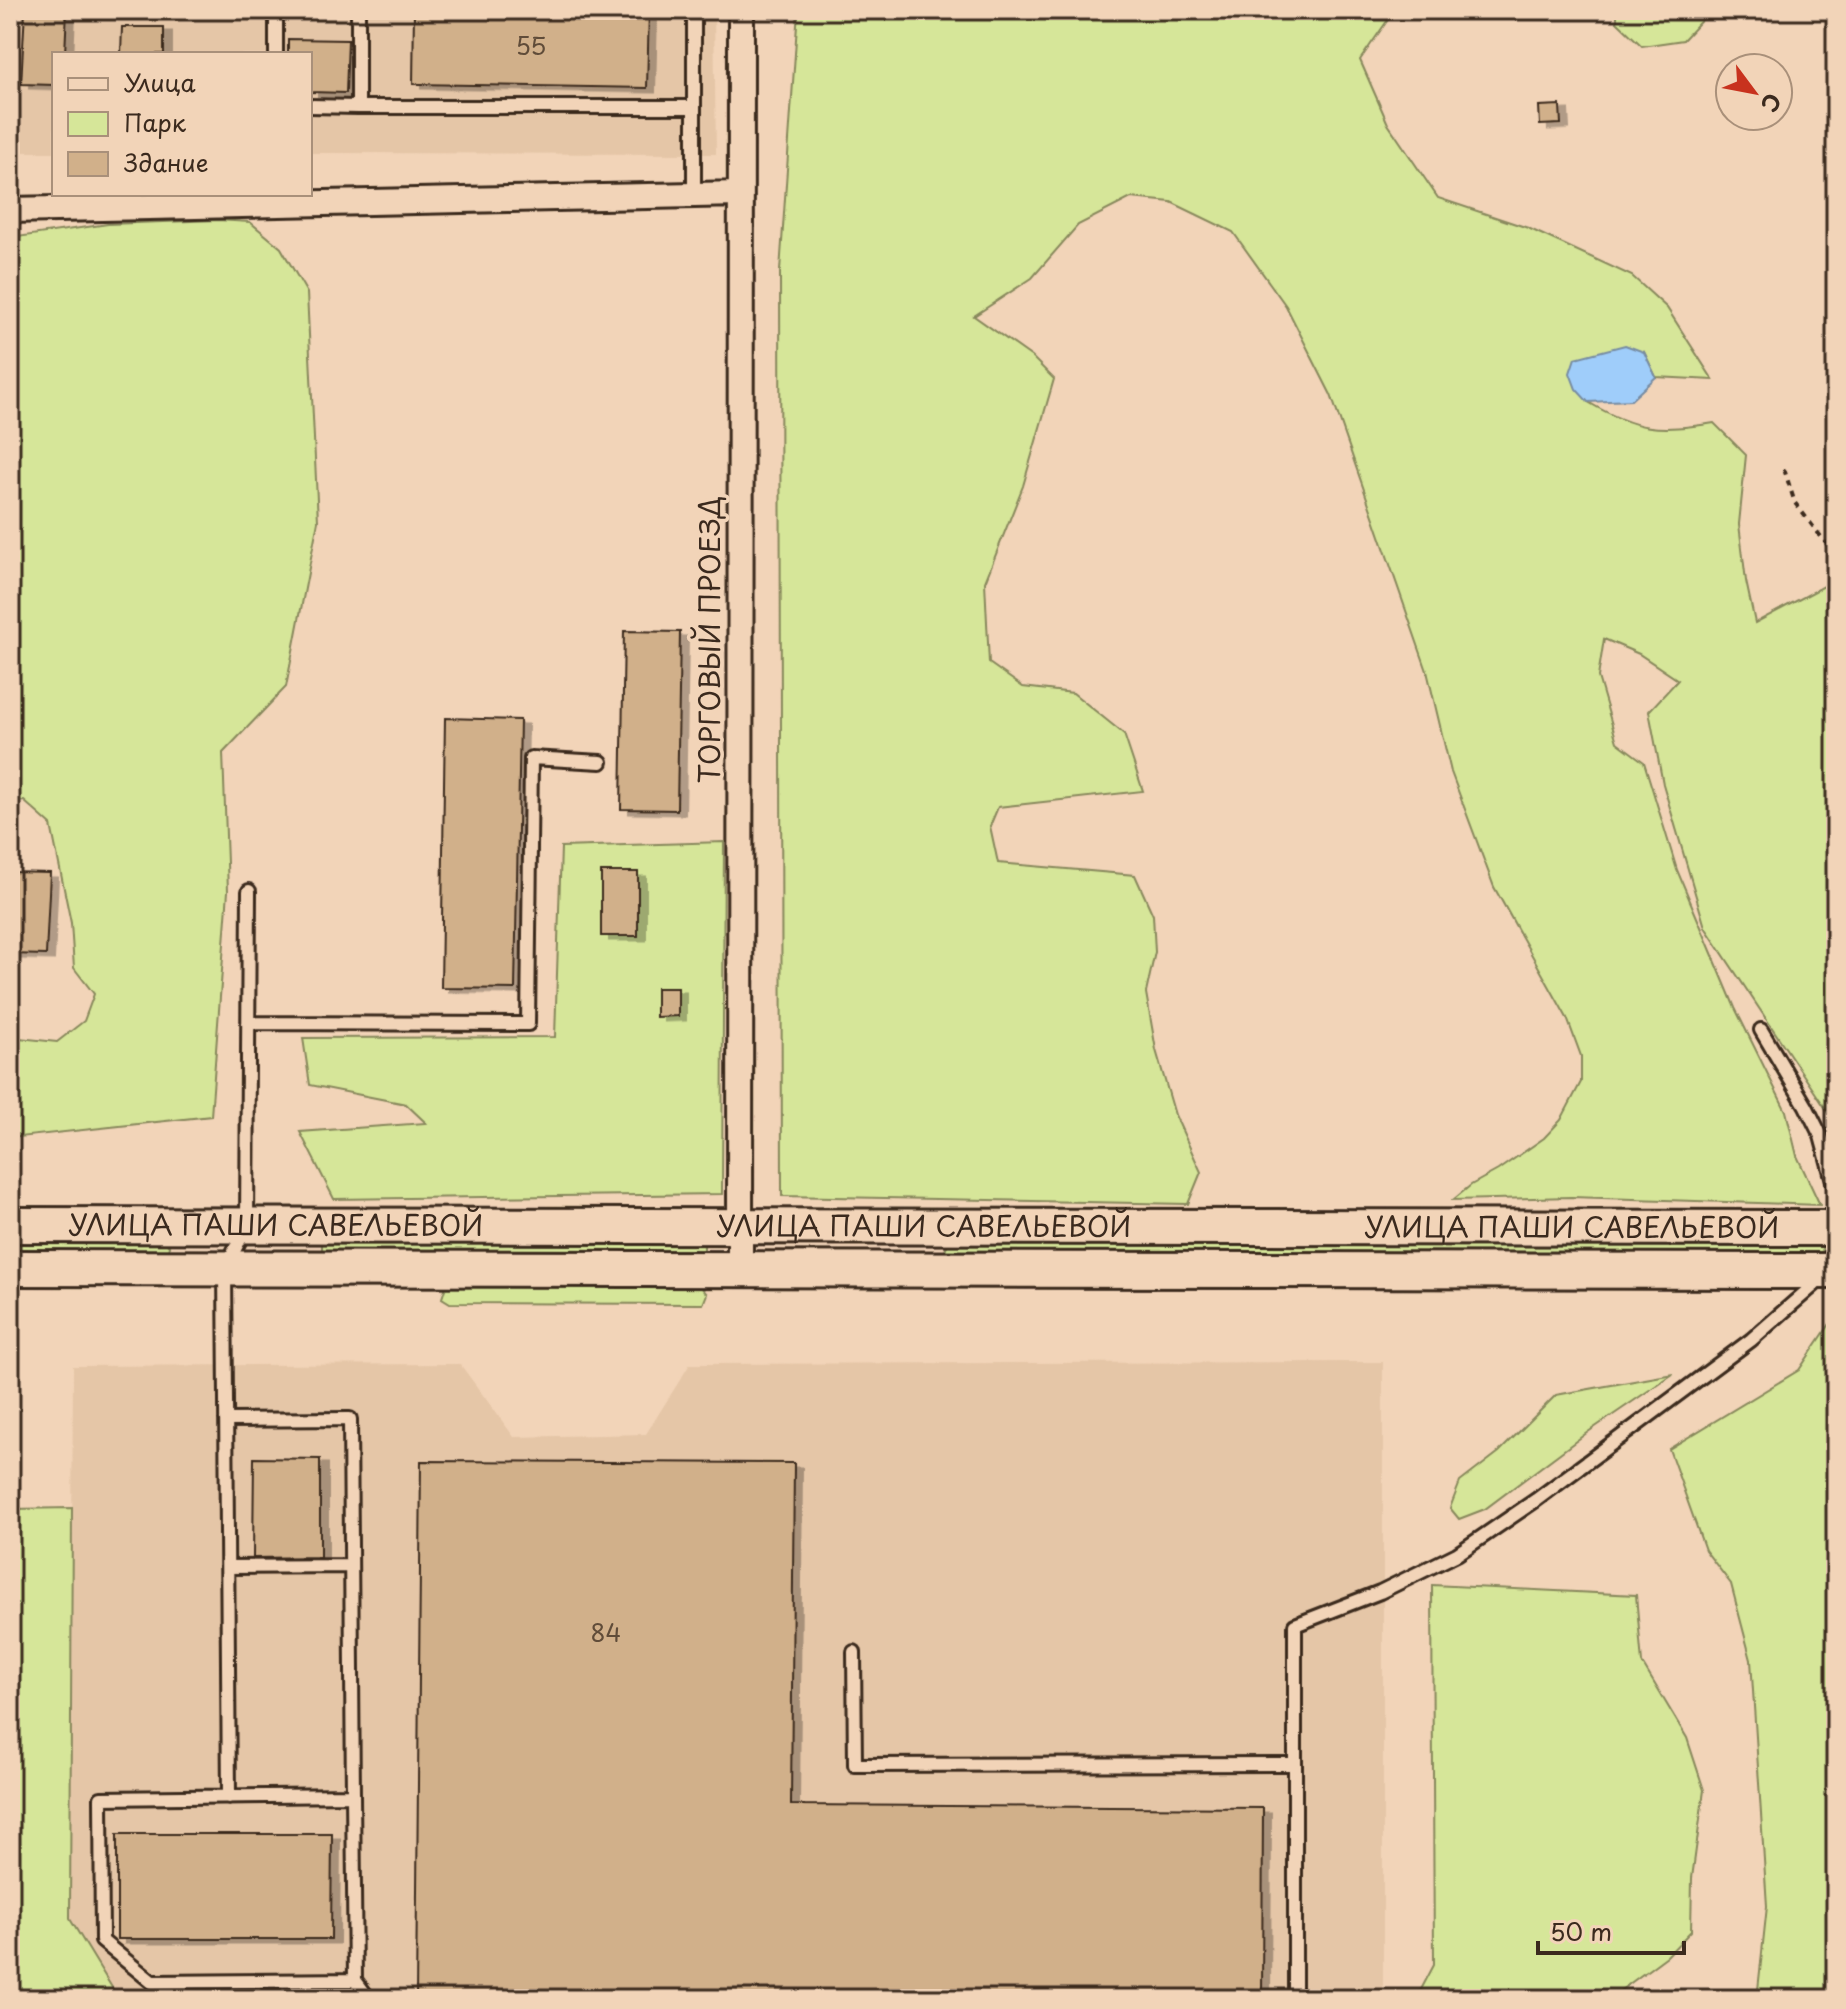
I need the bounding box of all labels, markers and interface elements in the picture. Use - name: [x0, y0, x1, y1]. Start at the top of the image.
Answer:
- house number: 55: [516, 27, 546, 63]
- legend: [52, 52, 312, 196]
- north arrow: [1714, 52, 1794, 132]
- text: Улица: [124, 64, 196, 100]
- text: С: [1754, 88, 1791, 119]
- text: Парк: [124, 104, 187, 140]
- text: Здание: [124, 144, 209, 180]
- street label: ТОРГОВЫЙ ПРОЕЗД: [687, 496, 730, 784]
- street label: УЛИЦА ПАШИ САВЕЛЬЕВОЙ: [68, 1202, 484, 1246]
- street label: УЛИЦА ПАШИ САВЕЛЬЕВОЙ: [716, 1203, 1132, 1247]
- street label: УЛИЦА ПАШИ САВЕЛЬЕВОЙ: [1364, 1204, 1780, 1248]
- house number: 84: [591, 1614, 621, 1650]
- scale bar: [1538, 1905, 1684, 1955]
- text: 50 m: [1550, 1913, 1612, 1949]

